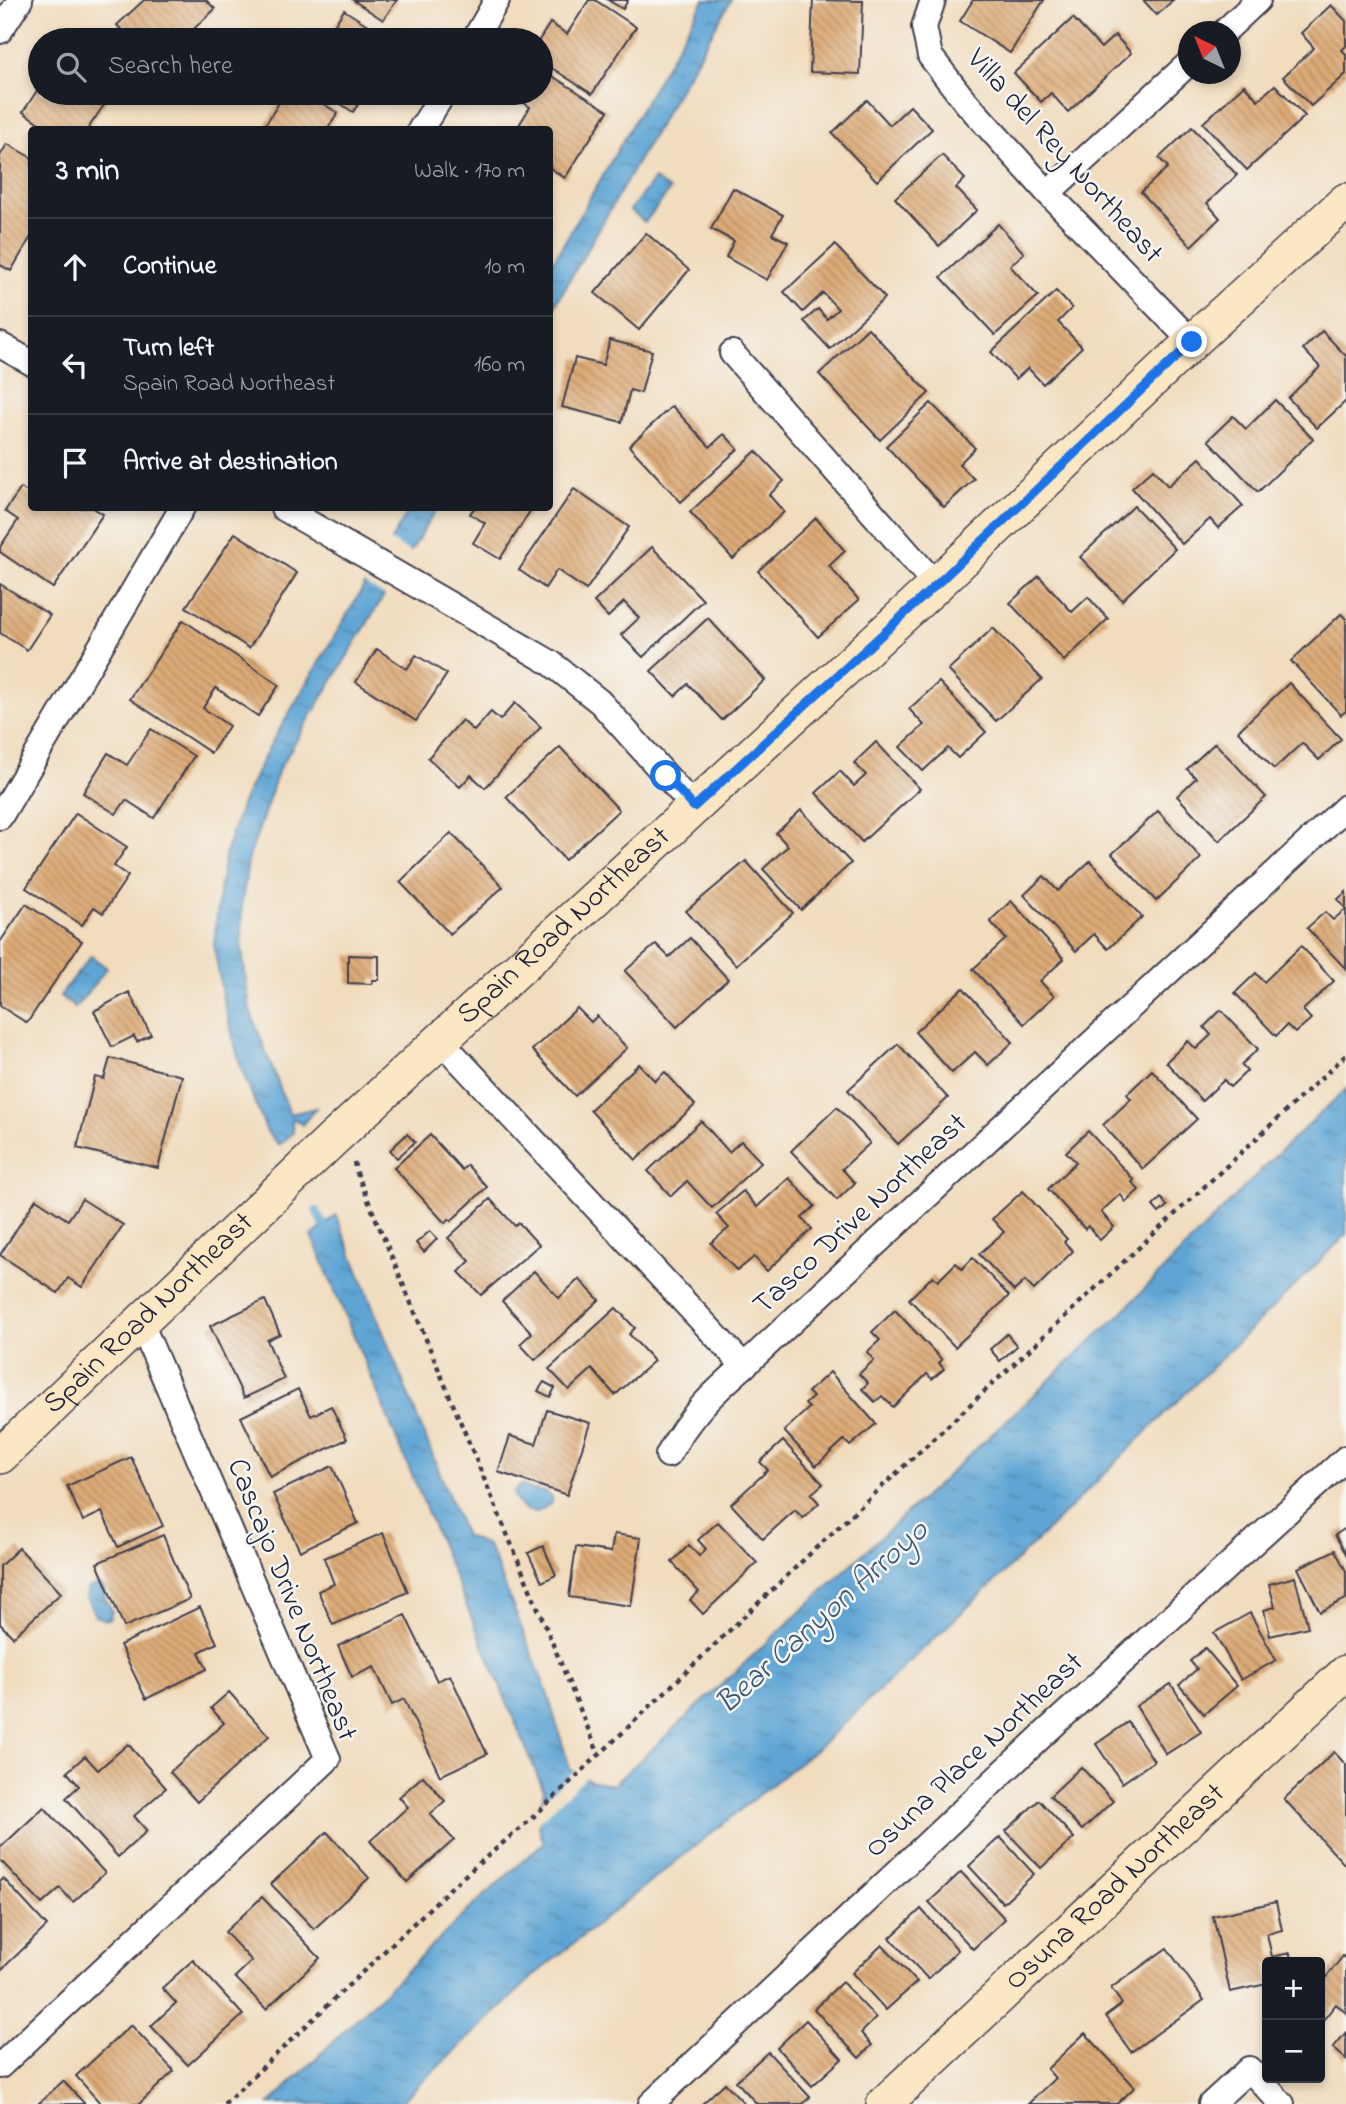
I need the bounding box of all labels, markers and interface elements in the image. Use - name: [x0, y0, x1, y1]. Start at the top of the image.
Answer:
- north arrow: [1178, 21, 1241, 84]
- search box: [28, 28, 553, 105]
- street label: Villa del Rey Northeast: [955, 39, 1173, 274]
- icon: search: [52, 48, 90, 86]
- text: Search here: [108, 48, 233, 86]
- text: 3 min: [56, 150, 119, 194]
- text: Walk · 170 m: [414, 155, 525, 188]
- icon: ahead: [56, 248, 94, 286]
- text: Continue: [123, 248, 216, 286]
- text: 10 m: [484, 251, 525, 284]
- route end: [1176, 326, 1207, 357]
- text: Turn left: [123, 330, 214, 368]
- icon: left: [56, 346, 94, 384]
- text: 160 m: [474, 349, 525, 382]
- text: Spain Road Northeast: [123, 368, 335, 401]
- icon: arrive: [56, 444, 94, 482]
- text: Arrive at destination: [123, 444, 338, 482]
- route start: [650, 760, 681, 791]
- street label: Spain Road Northeast: [448, 817, 681, 1036]
- street label: Tasco Drive Northeast: [744, 1104, 978, 1326]
- street label: Spain Road Northeast: [34, 1203, 265, 1425]
- street label: Cascajo Drive Northeast: [214, 1452, 368, 1748]
- water label: Bear Canyon Arroyo: [706, 1508, 941, 1727]
- street label: Osuna Place Northeast: [855, 1642, 1095, 1870]
- street label: Osuna Road Northeast: [996, 1773, 1236, 2002]
- map controls: [1262, 1957, 1325, 2083]
- button: +: [1262, 1957, 1325, 2020]
- button: −: [1262, 2020, 1325, 2083]

